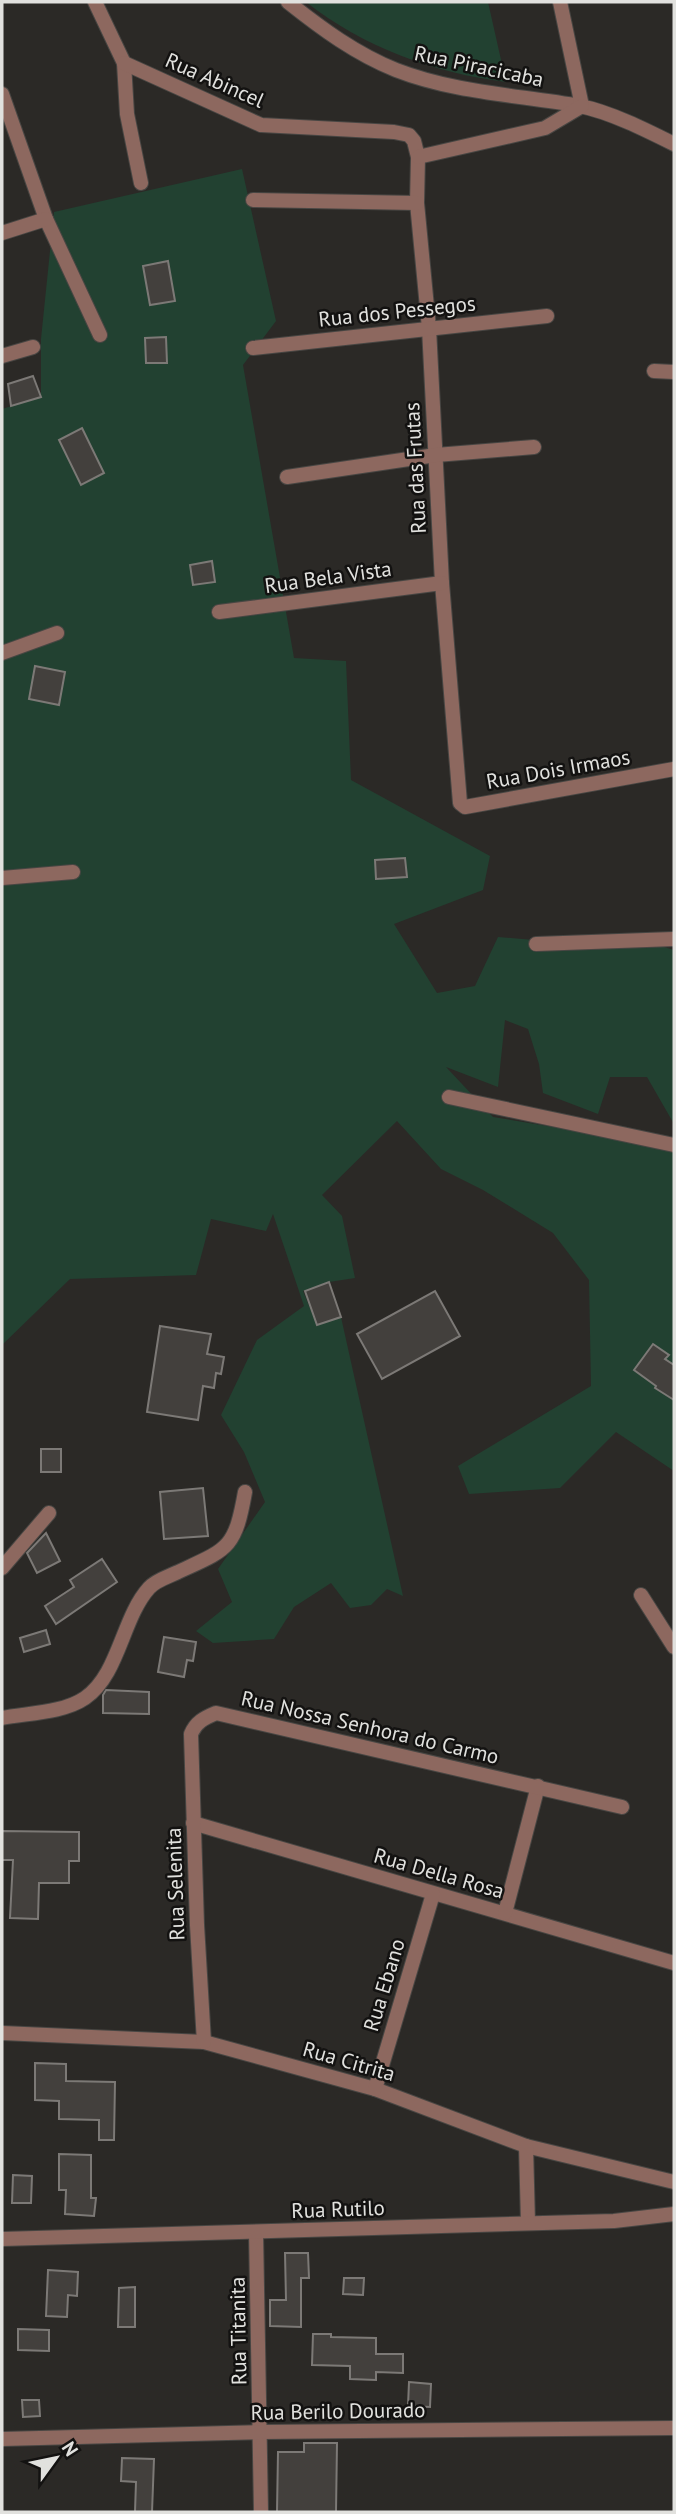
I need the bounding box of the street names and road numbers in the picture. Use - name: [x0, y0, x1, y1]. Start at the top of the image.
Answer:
- street label: Rua Piracicaba: [412, 39, 546, 93]
- street label: Rua Abincel: [161, 46, 269, 114]
- street label: Rua dos Pessegos: [317, 289, 477, 333]
- street label: Rua das Frutas: [398, 402, 432, 534]
- street label: Rua Bela Vista: [263, 555, 393, 599]
- street label: Rua Dois Irmaos: [484, 743, 632, 795]
- street label: Rua Nossa Senhora do Carmo: [239, 1684, 501, 1770]
- street label: Rua Selenita: [160, 1827, 190, 1941]
- street label: Rua Della Rosa: [371, 1842, 507, 1904]
- street label: Rua Ebano: [357, 1935, 411, 2035]
- street label: Rua Citrita: [300, 2035, 398, 2087]
- street label: Rua Rutilo: [291, 2194, 385, 2224]
- street label: Rua Titanita: [224, 2277, 252, 2385]
- street label: Rua Berilo Dourado: [250, 2396, 426, 2426]

